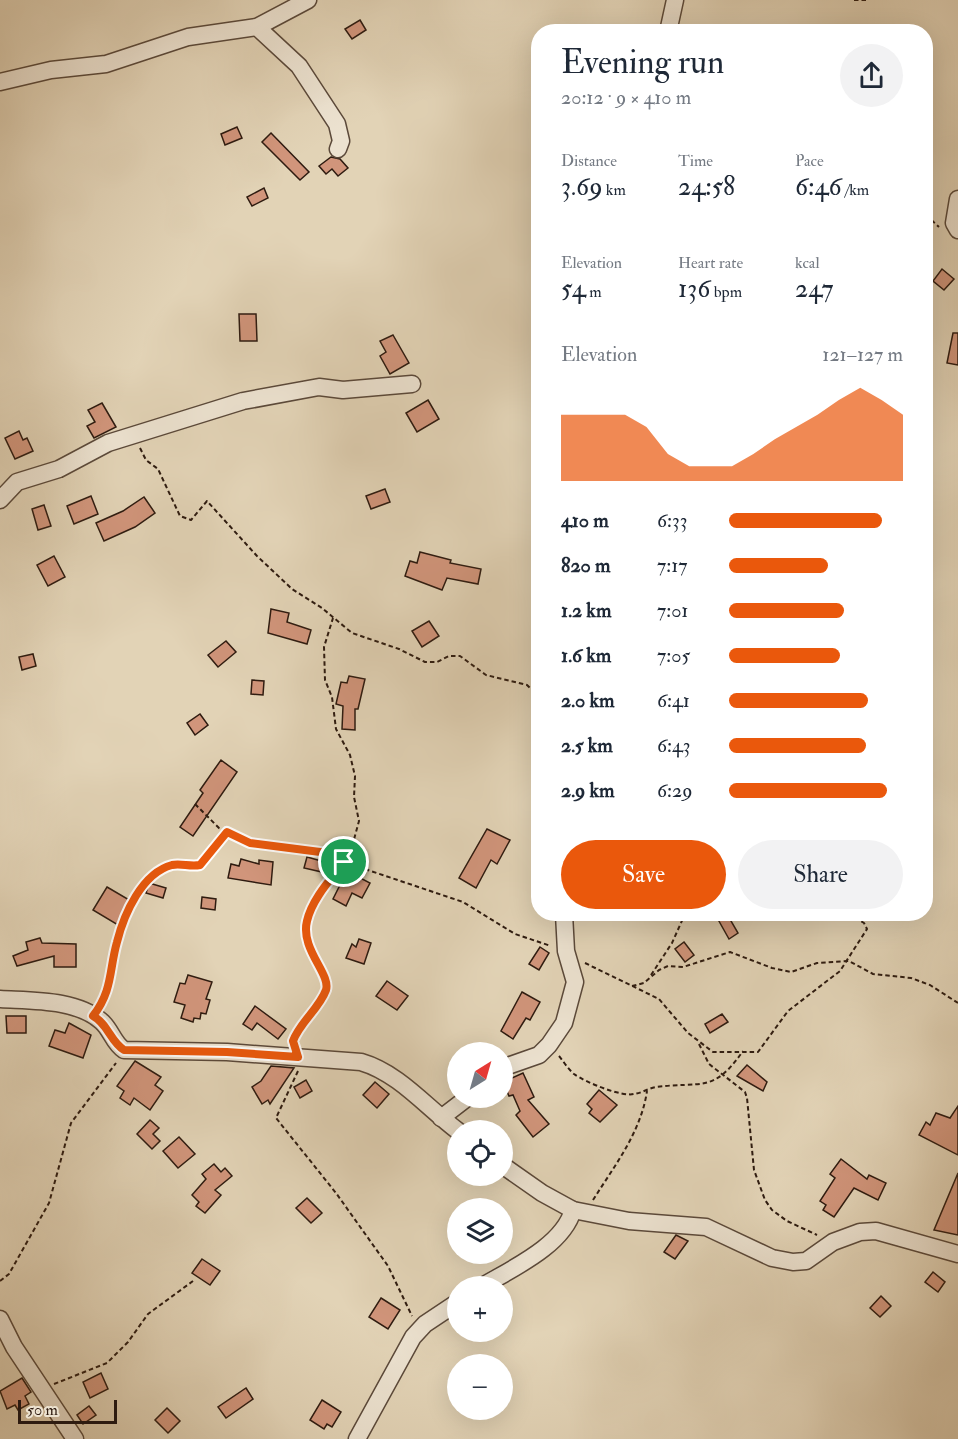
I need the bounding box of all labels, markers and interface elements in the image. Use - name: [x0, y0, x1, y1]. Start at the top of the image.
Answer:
- text: Evening run: [561, 42, 724, 83]
- button: share: [840, 44, 903, 107]
- text: 20:12 · 9 × 410 m: [561, 85, 691, 110]
- text: Distance: [561, 151, 617, 171]
- text: Time: [678, 151, 713, 171]
- text: Pace: [795, 151, 824, 171]
- text: 3.69: [561, 171, 602, 203]
- text: 24:58: [678, 171, 735, 203]
- text: 6:46: [795, 171, 842, 203]
- text: km: [602, 180, 626, 200]
- text: /km: [842, 180, 869, 200]
- text: Elevation: [561, 253, 622, 273]
- text: Heart rate: [678, 253, 743, 273]
- text: kcal: [795, 253, 820, 273]
- text: 54: [561, 273, 586, 305]
- text: 136: [678, 273, 710, 305]
- text: 247: [795, 273, 834, 305]
- text: m: [586, 282, 602, 302]
- text: bpm: [710, 282, 742, 302]
- text: Elevation: [561, 342, 637, 367]
- text: 121–127 m: [822, 342, 903, 367]
- text: 410 m: [561, 508, 609, 533]
- text: 6:33: [657, 508, 687, 533]
- text: 820 m: [561, 553, 611, 578]
- text: 7:17: [657, 553, 687, 578]
- text: 1.2 km: [561, 598, 611, 623]
- text: 7:01: [657, 598, 688, 623]
- text: 1.6 km: [561, 643, 611, 668]
- text: 7:05: [657, 643, 690, 668]
- text: 2.0 km: [561, 688, 615, 713]
- text: 6:41: [657, 688, 690, 713]
- text: 2.5 km: [561, 733, 613, 758]
- text: 6:43: [657, 733, 691, 758]
- text: 2.9 km: [561, 778, 615, 803]
- text: 6:29: [657, 778, 692, 803]
- pin: [318, 836, 369, 887]
- button: Save: [561, 840, 726, 909]
- button: Share: [738, 840, 903, 909]
- icon: arrive: [327, 845, 360, 878]
- north arrow: [447, 1042, 513, 1108]
- map controls: [447, 1042, 513, 1420]
- button: locate: [447, 1120, 513, 1186]
- button: layers: [447, 1198, 513, 1264]
- button: +: [447, 1276, 513, 1342]
- button: −: [447, 1354, 513, 1420]
- scale bar: [18, 1397, 117, 1424]
- text: 50 m: [27, 1400, 58, 1420]

